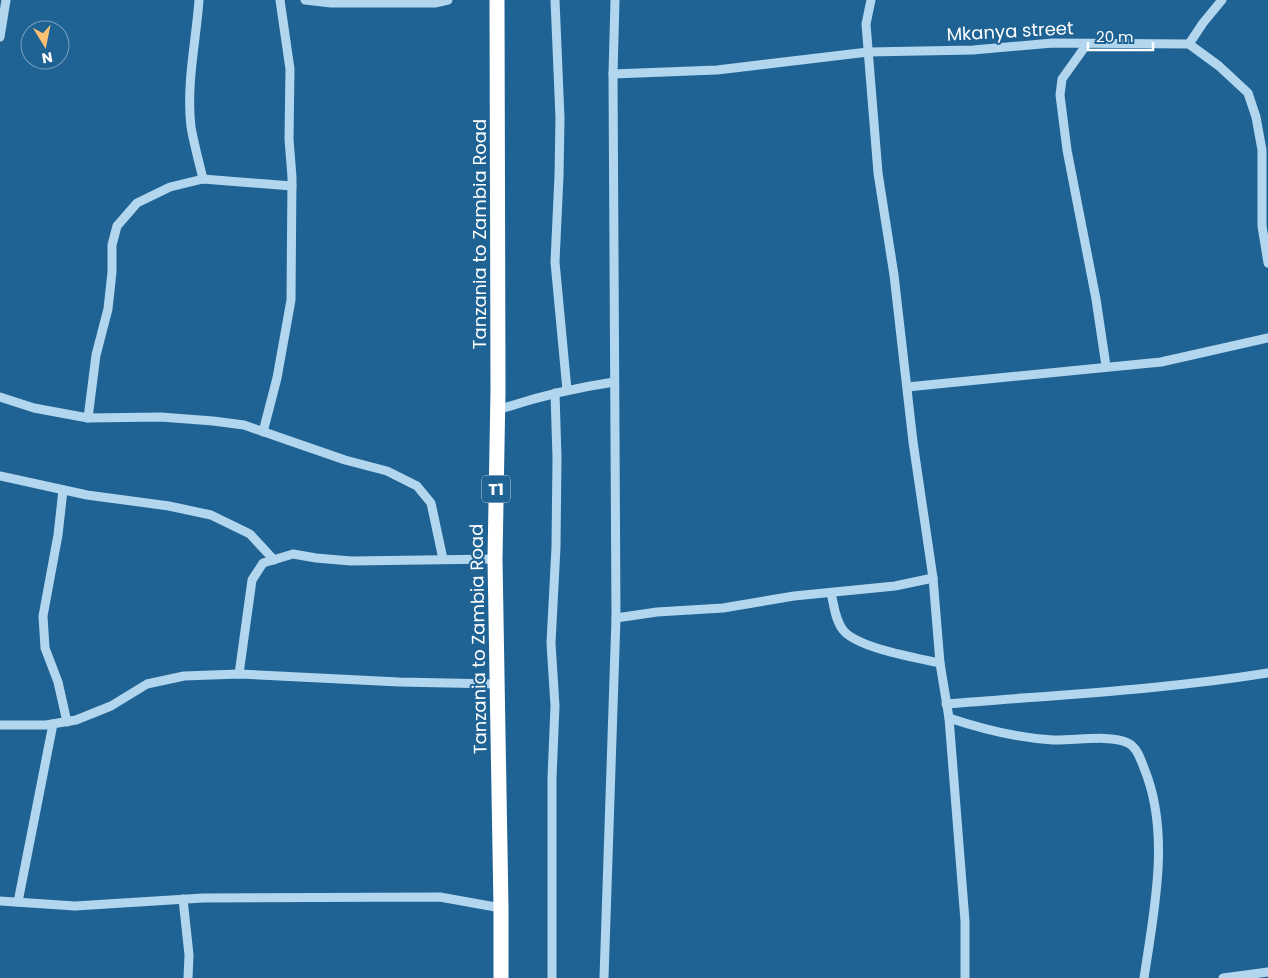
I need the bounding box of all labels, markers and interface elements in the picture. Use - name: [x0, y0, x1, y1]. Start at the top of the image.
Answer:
- street label: Mkanya street: [946, 15, 1074, 47]
- north arrow: [20, 20, 70, 70]
- scale bar: [1088, 20, 1153, 52]
- text: 20 m: [1096, 26, 1134, 47]
- text: N: [40, 47, 54, 69]
- street label: Tanzania to Zambia Road: [467, 119, 492, 349]
- road number: T1: [482, 476, 510, 502]
- street label: Tanzania to Zambia Road: [463, 524, 493, 754]

